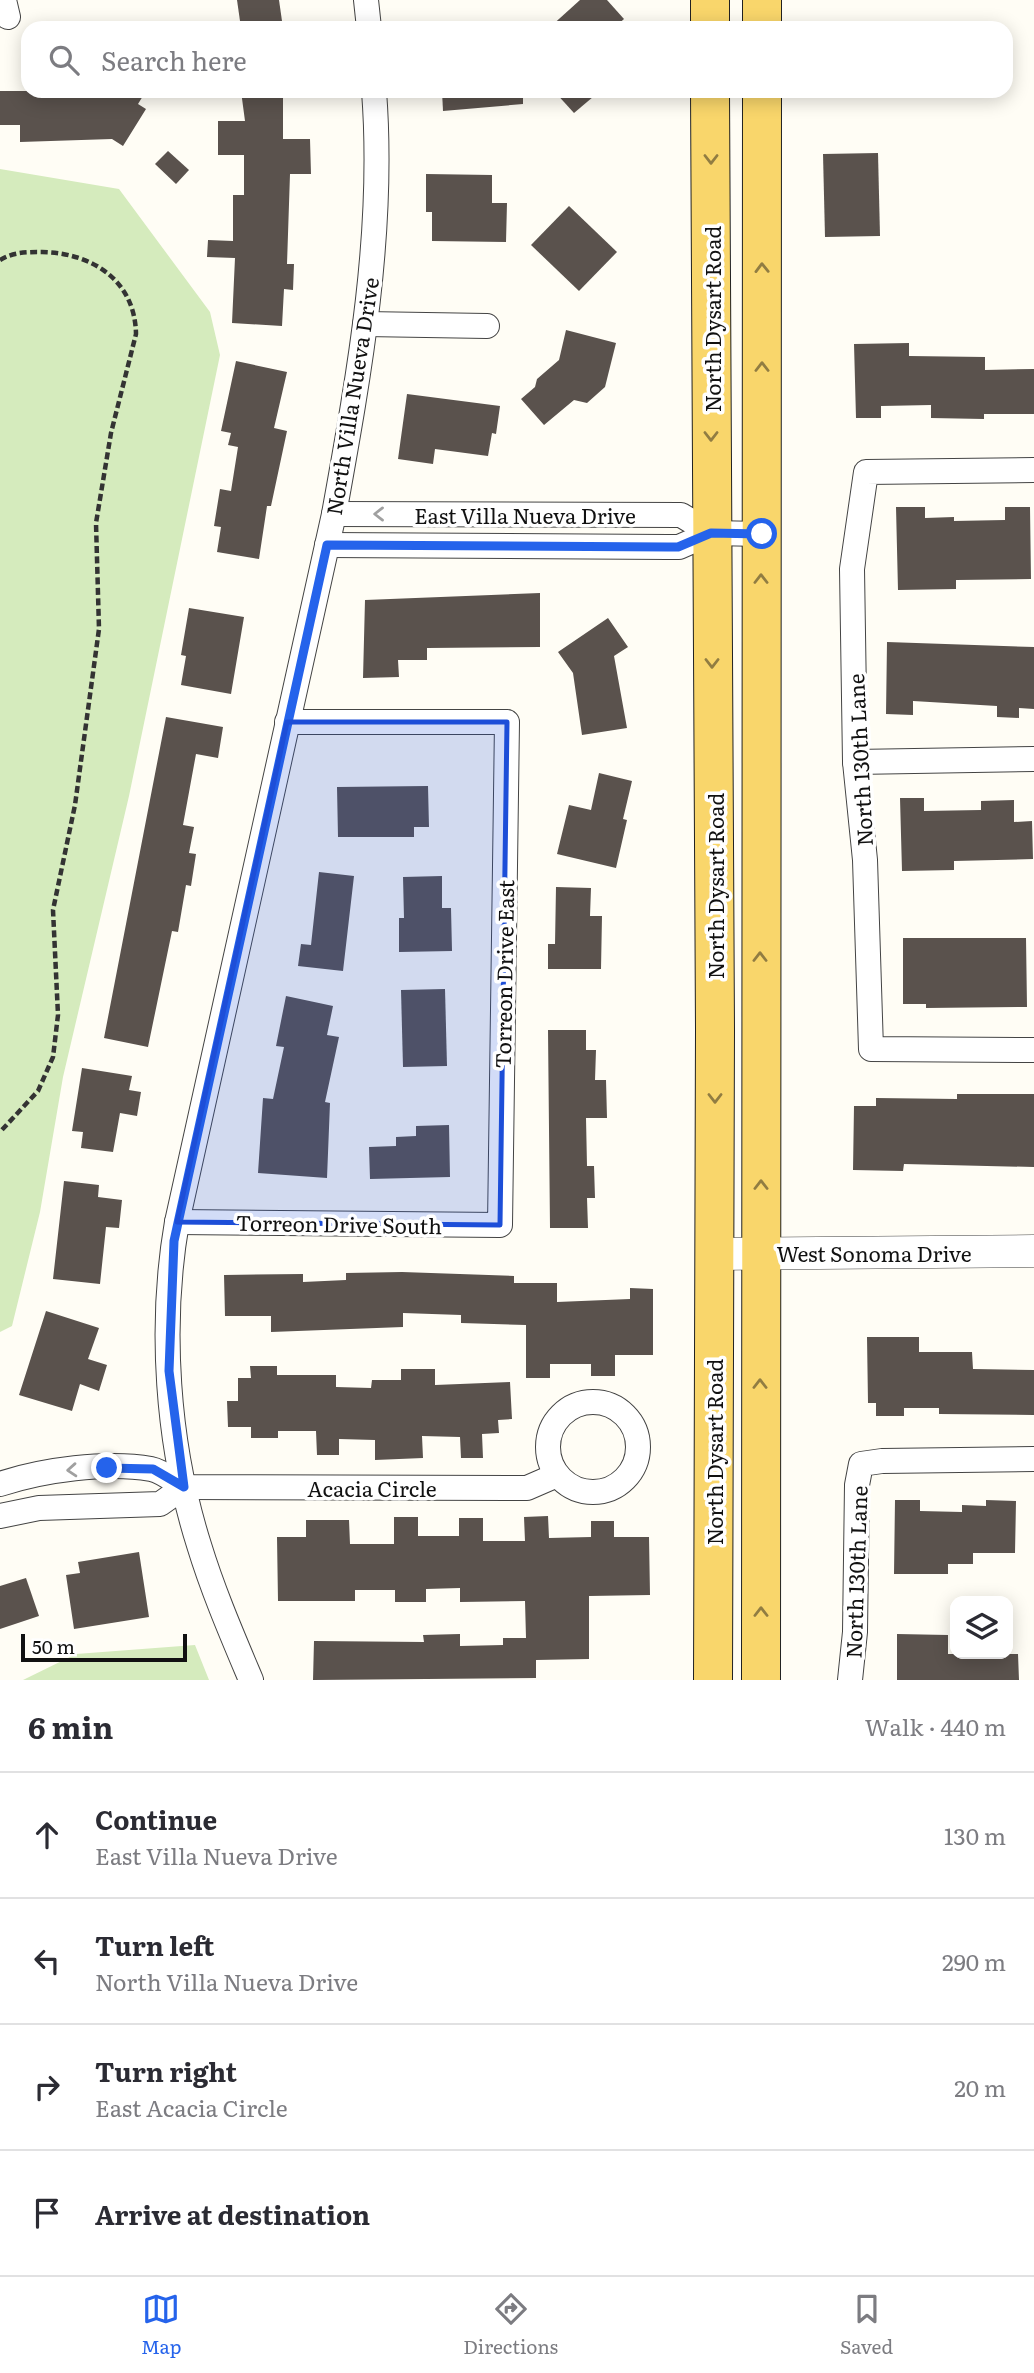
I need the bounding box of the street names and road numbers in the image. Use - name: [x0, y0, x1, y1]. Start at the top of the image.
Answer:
- street label: North Dysart Road: [696, 226, 727, 412]
- street label: North Villa Nueva Drive: [317, 275, 385, 517]
- street label: East Villa Nueva Drive: [414, 499, 636, 530]
- street label: North 130th Lane: [839, 673, 879, 847]
- street label: North Dysart Road: [699, 793, 730, 979]
- street label: Torreon Drive East: [486, 879, 520, 1069]
- street label: Torreon Drive South: [236, 1206, 442, 1240]
- street label: West Sonoma Drive: [776, 1237, 972, 1268]
- street label: North Dysart Road: [698, 1359, 729, 1545]
- street label: Acacia Circle: [307, 1472, 437, 1503]
- street label: North 130th Lane: [836, 1485, 874, 1659]

